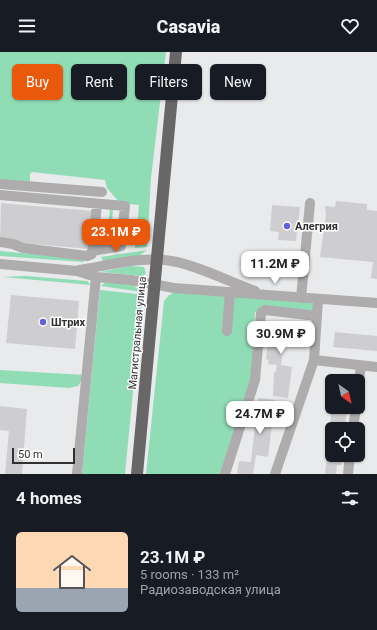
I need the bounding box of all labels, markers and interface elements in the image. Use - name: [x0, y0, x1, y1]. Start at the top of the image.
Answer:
- icon: menu: [16, 15, 38, 37]
- icon: heart: [339, 15, 361, 37]
- text: Casavia: [157, 16, 220, 37]
- chip: Buy: [12, 64, 63, 100]
- chip: Rent: [71, 64, 127, 100]
- chip: Filters: [135, 64, 202, 100]
- chip: New: [210, 64, 266, 100]
- pin: 23.1M ₽: [79, 219, 153, 253]
- place label: Алегрия: [295, 220, 338, 233]
- marker: Алегрия: [282, 221, 292, 231]
- text: 23.1M ₽: [91, 224, 141, 239]
- pin: 11.2M ₽: [238, 251, 312, 285]
- text: 11.2M ₽: [250, 256, 300, 271]
- street label: Магистральная улица: [126, 276, 149, 390]
- place label: Штрих: [51, 316, 86, 329]
- marker: Штрих: [38, 317, 48, 327]
- pin: 30.9M ₽: [244, 321, 318, 355]
- text: 30.9M ₽: [256, 326, 306, 341]
- north arrow: [325, 374, 365, 414]
- map controls: [325, 374, 365, 462]
- pin: 24.7M ₽: [223, 401, 297, 435]
- text: 24.7M ₽: [235, 406, 285, 421]
- button: locate: [325, 422, 365, 462]
- scale bar: [12, 446, 75, 465]
- text: 50 m: [18, 448, 43, 461]
- icon: filters: [339, 487, 361, 509]
- text: 4 homes: [16, 488, 82, 508]
- text: 23.1M ₽: [140, 547, 205, 567]
- icon: home: [48, 548, 96, 596]
- text: 5 rooms · 133 m²: [140, 567, 239, 582]
- text: Радиозаводская улица: [140, 582, 281, 597]

